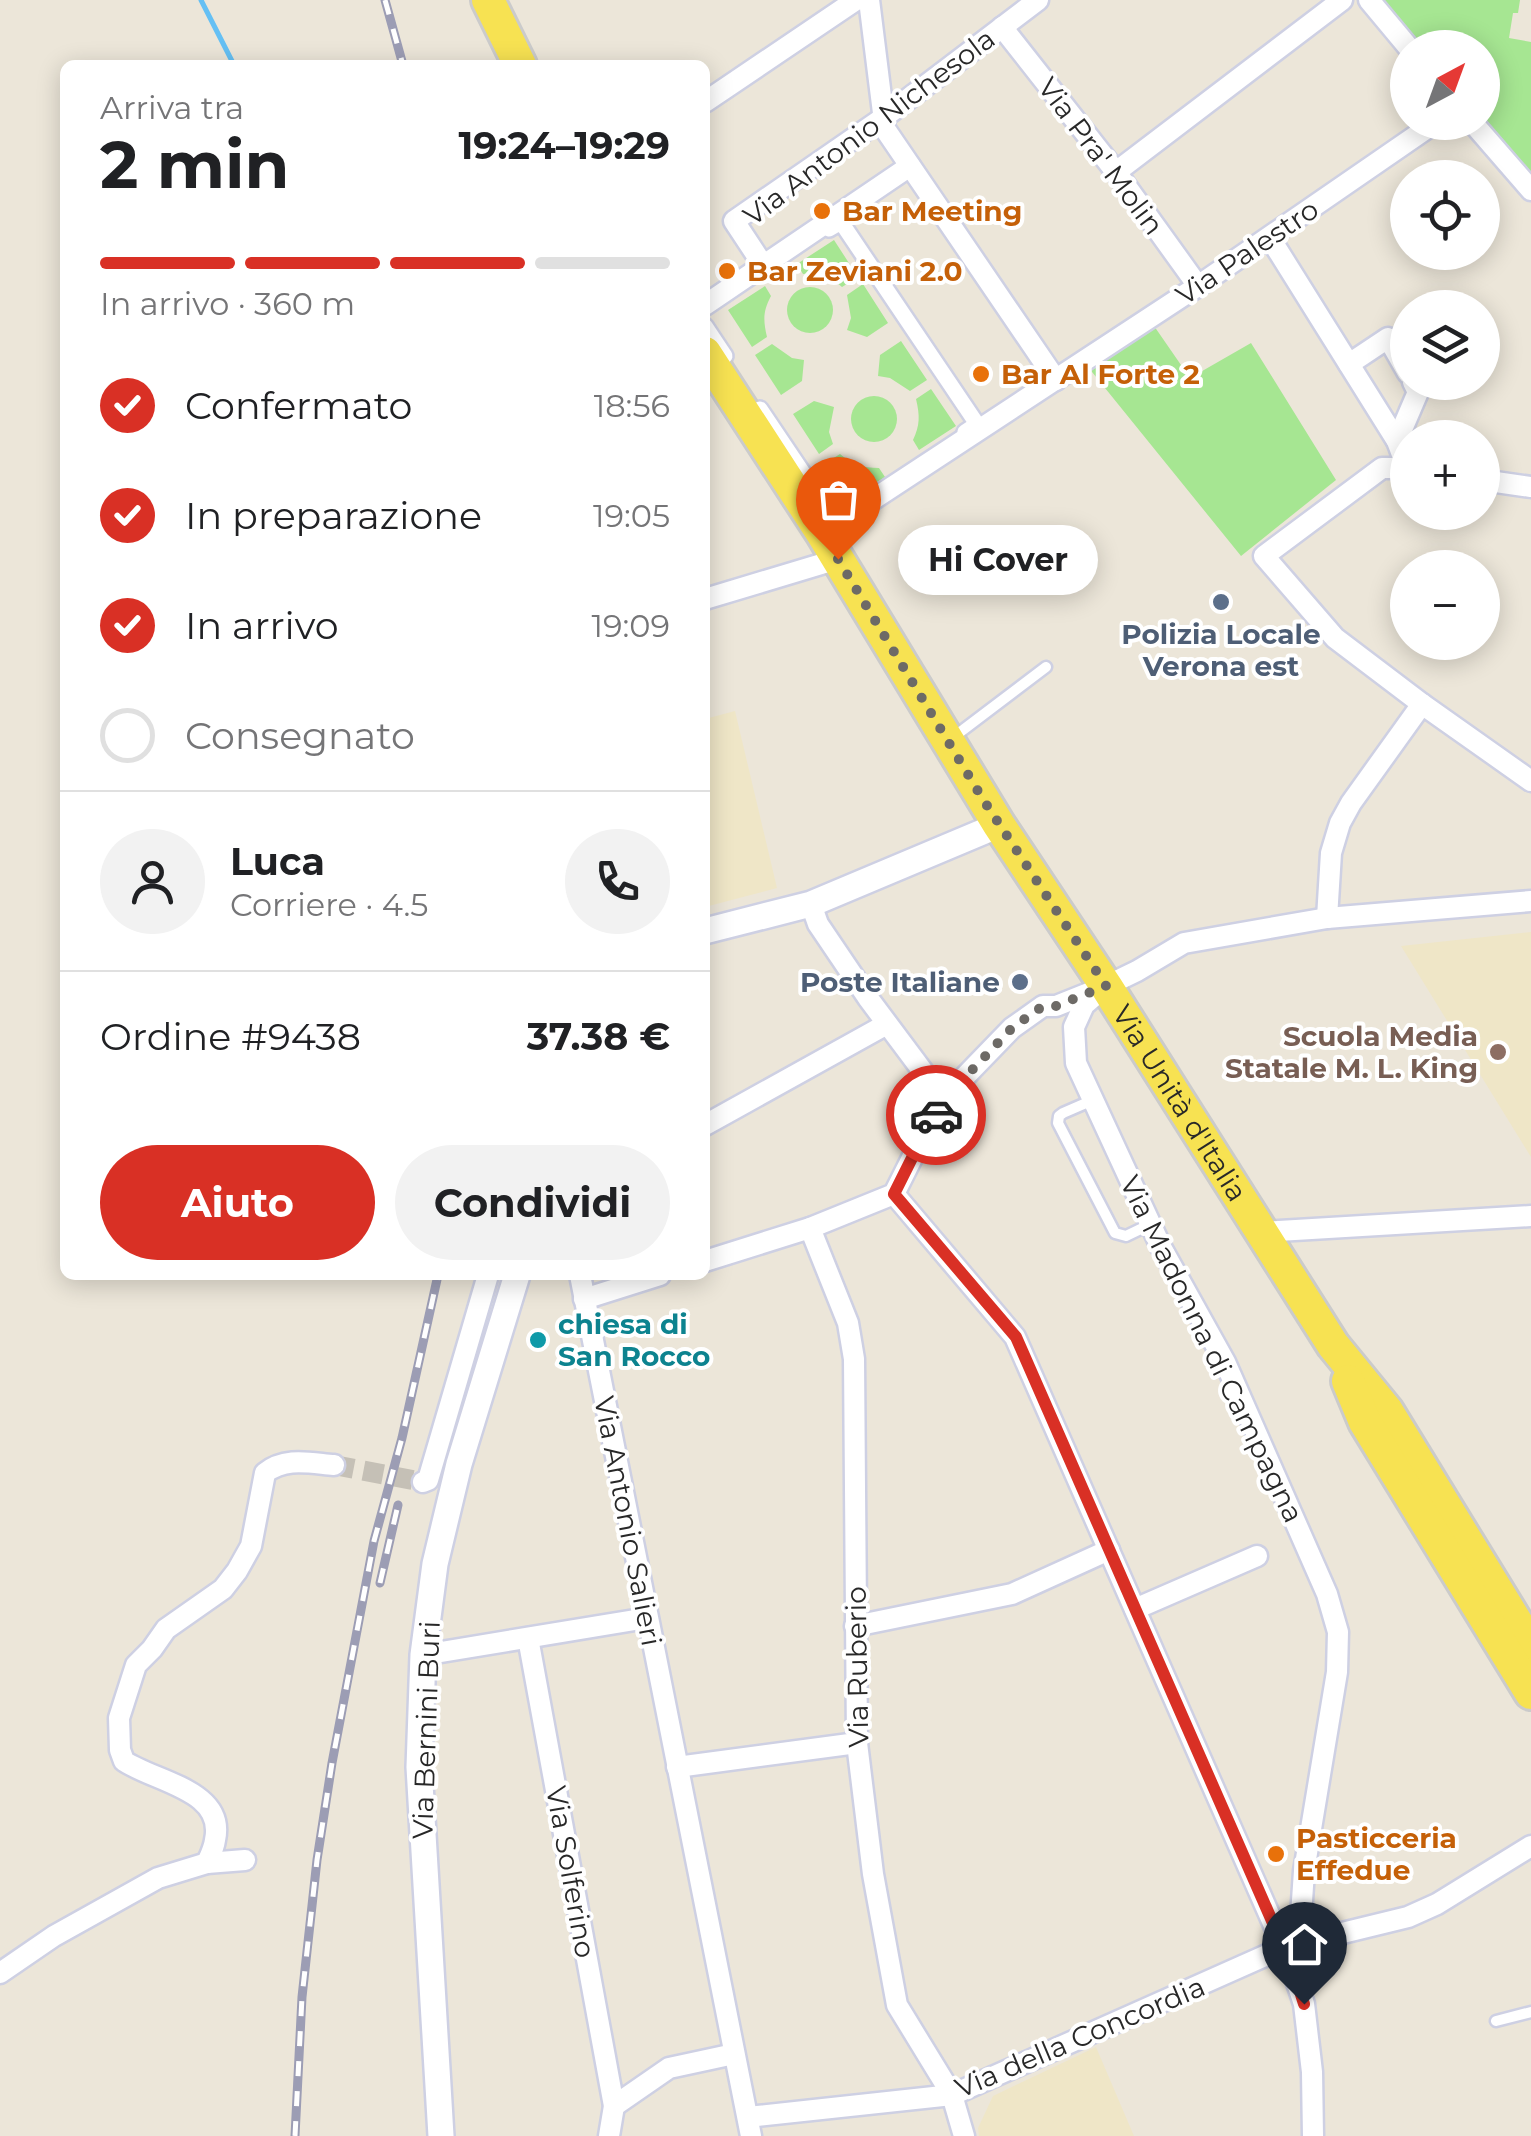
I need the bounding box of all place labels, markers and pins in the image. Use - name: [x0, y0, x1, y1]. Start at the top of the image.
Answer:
- place label: Bar Meeting: [842, 194, 1022, 228]
- marker: Bar Meeting: [811, 200, 833, 222]
- place label: Bar Zeviani 2.0: [747, 254, 963, 288]
- marker: Bar Zeviani 2.0: [716, 260, 738, 282]
- place label: Bar Al Forte 2: [1001, 357, 1200, 391]
- marker: Bar Al Forte 2: [970, 363, 992, 385]
- pin: [796, 457, 881, 560]
- callout: Hi Cover: [898, 524, 1098, 594]
- marker: Polizia Locale Verona est: [1210, 591, 1232, 613]
- place label: Polizia Locale Verona est: [1121, 617, 1321, 683]
- place label: Poste Italiane: [800, 965, 1000, 999]
- marker: Poste Italiane: [1009, 971, 1031, 993]
- place label: Scuola Media Statale M. L. King: [1225, 1019, 1478, 1085]
- marker: Scuola Media Statale M. L. King: [1487, 1041, 1509, 1063]
- place label: chiesa di San Rocco: [558, 1307, 710, 1373]
- marker: chiesa di San Rocco: [527, 1329, 549, 1351]
- place label: Pasticceria Effedue: [1296, 1821, 1457, 1887]
- marker: Pasticceria Effedue: [1265, 1843, 1287, 1865]
- pin: [1262, 1902, 1347, 2005]

